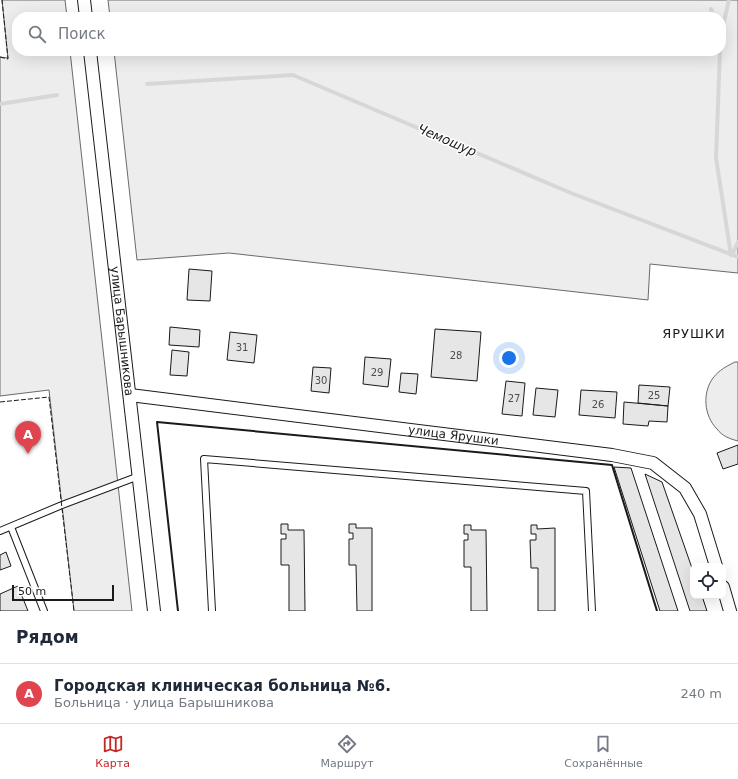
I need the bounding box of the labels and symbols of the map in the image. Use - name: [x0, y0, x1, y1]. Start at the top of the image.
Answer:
- water label: Чемошур: [415, 121, 479, 159]
- street label: улица Барышникова: [108, 266, 136, 397]
- district label: ЯРУШКИ: [662, 326, 726, 341]
- house number: 31: [236, 342, 248, 353]
- your location: [499, 348, 519, 368]
- house number: 28: [450, 350, 462, 361]
- house number: 29: [371, 367, 383, 378]
- house number: 30: [315, 375, 327, 386]
- house number: 25: [648, 390, 660, 401]
- house number: 27: [508, 393, 520, 404]
- house number: 26: [592, 399, 604, 410]
- pin: A: [15, 421, 41, 454]
- street label: улица Ярушки: [407, 423, 500, 448]
- scale bar: [12, 583, 114, 602]

